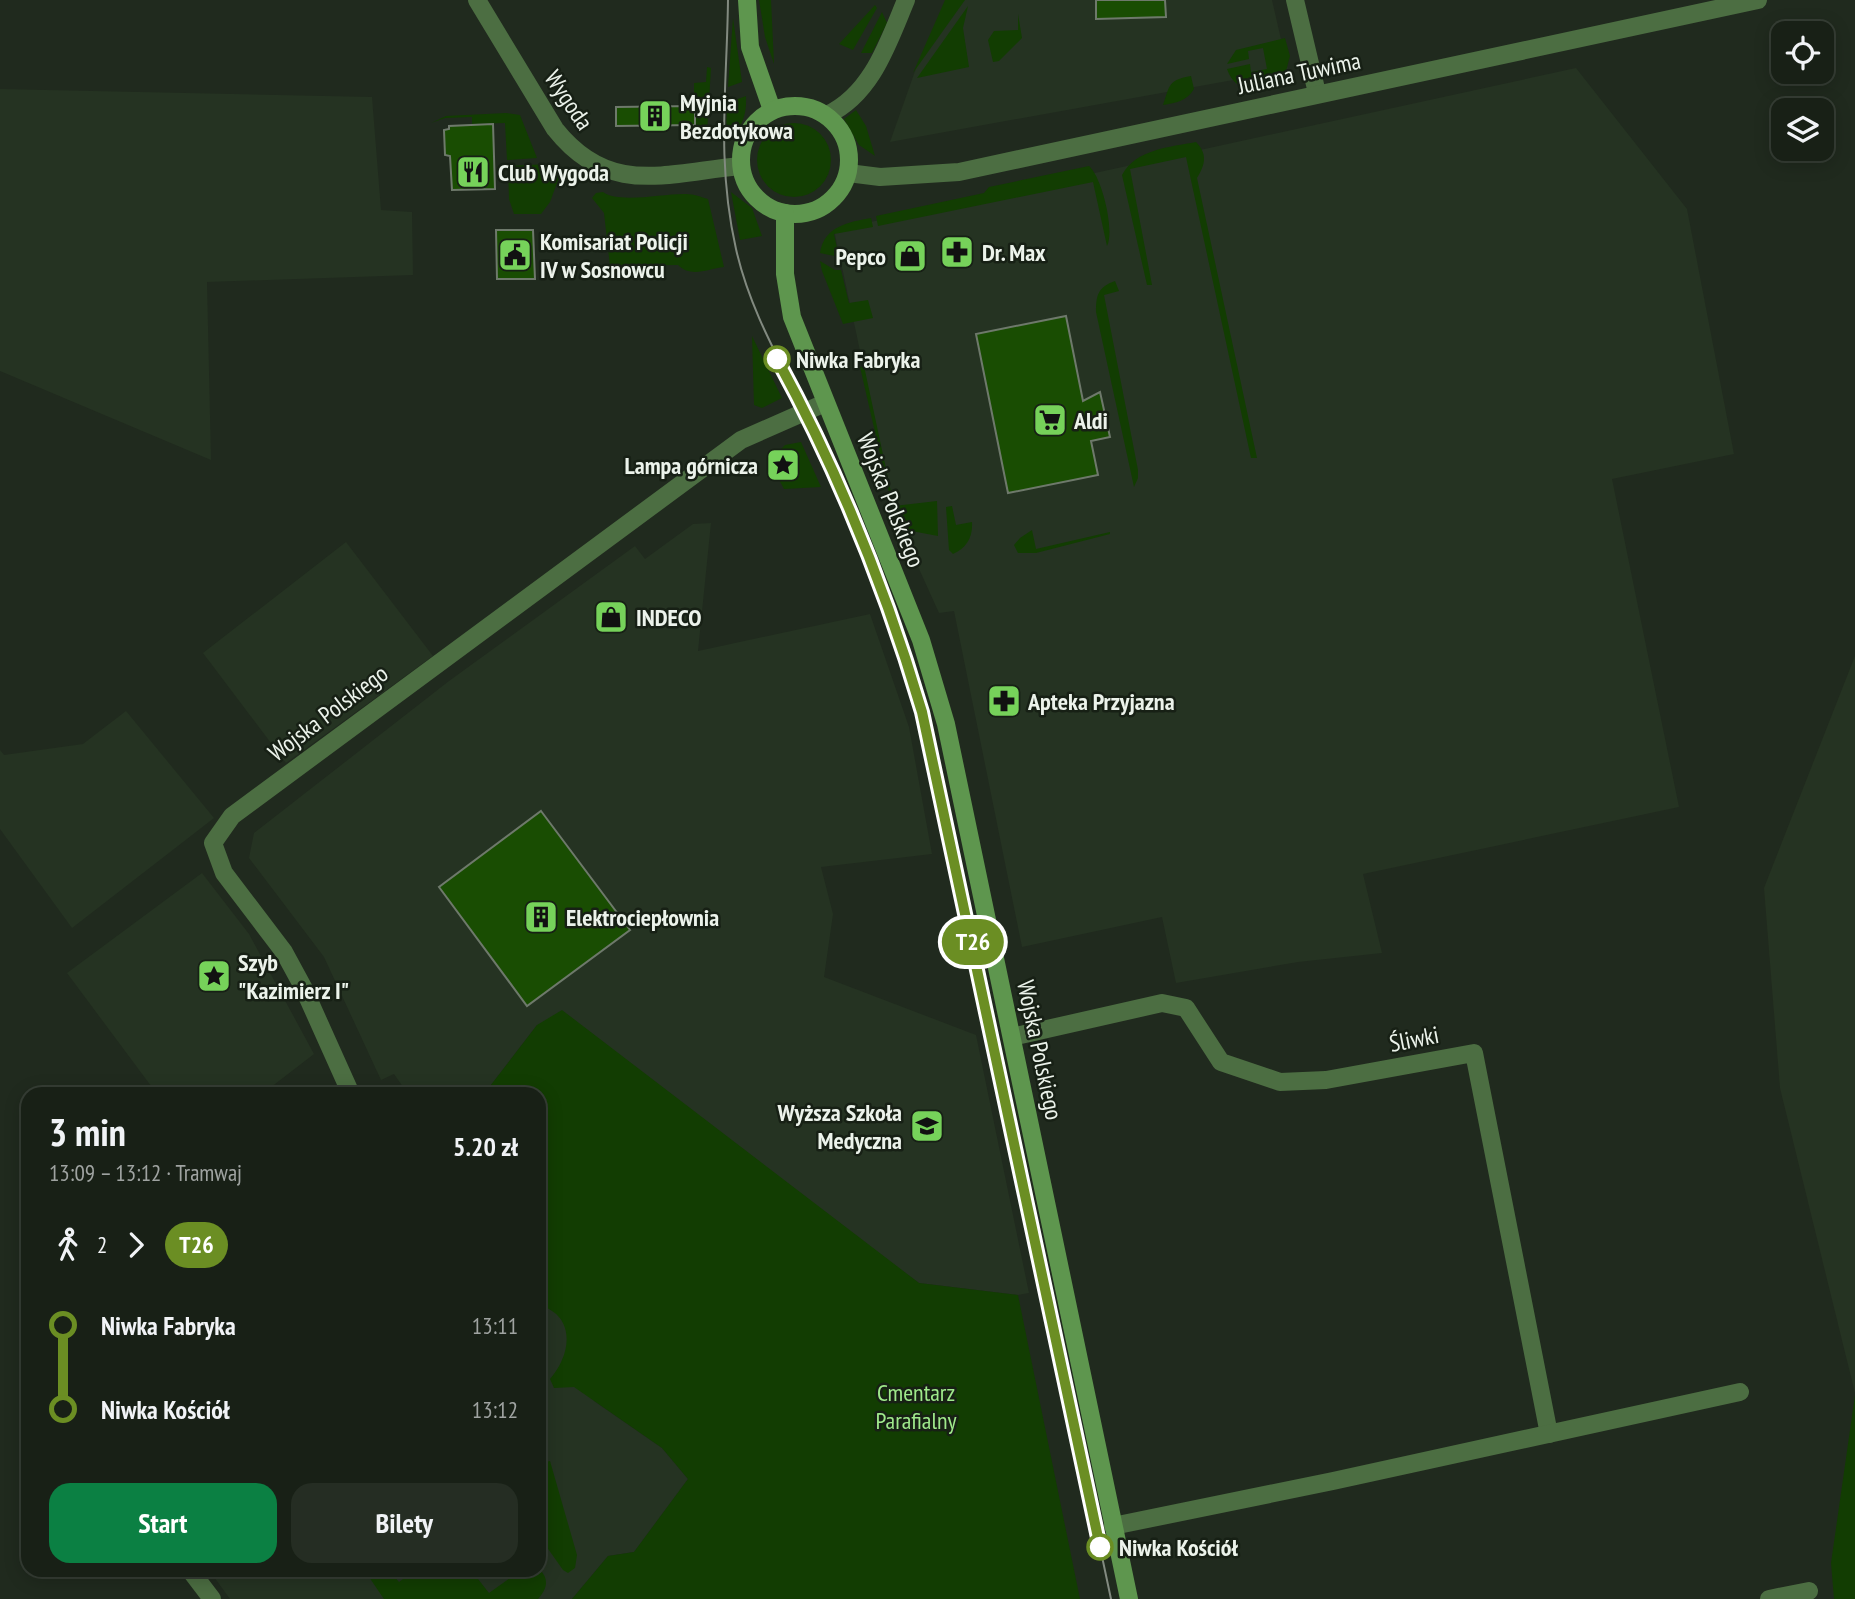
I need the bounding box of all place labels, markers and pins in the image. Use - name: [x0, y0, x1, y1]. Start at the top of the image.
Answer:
- place label: Myjnia Bezdotykowa: [680, 87, 793, 146]
- building icon: Myjnia Bezdotykowa: [636, 97, 674, 135]
- restaurant icon: Club Wygoda: [454, 153, 492, 191]
- place label: Club Wygoda: [498, 157, 609, 188]
- place label: Komisariat Policji IV w Sosnowcu: [540, 226, 688, 285]
- pharmacy icon: Dr. Max: [938, 233, 976, 271]
- public building icon: Komisariat Policji IV w Sosnowcu: [496, 236, 534, 274]
- shop icon: Pepco: [891, 237, 929, 275]
- place label: Dr. Max: [982, 237, 1046, 268]
- place label: Pepco: [836, 241, 886, 272]
- place label: Niwka Fabryka: [796, 344, 921, 375]
- marker: Niwka Fabryka: [764, 346, 790, 372]
- supermarket icon: Aldi: [1031, 401, 1069, 439]
- place label: Aldi: [1073, 405, 1108, 436]
- place icon: Lampa górnicza: [764, 446, 802, 484]
- place label: Lampa górnicza: [625, 450, 758, 481]
- shop icon: INDECO: [592, 598, 630, 636]
- place label: INDECO: [636, 602, 701, 633]
- pharmacy icon: Apteka Przyjazna: [985, 682, 1023, 720]
- place label: Apteka Przyjazna: [1027, 686, 1175, 717]
- building icon: Elektrociepłownia: [522, 898, 560, 936]
- place label: Elektrociepłownia: [566, 902, 719, 933]
- place label: Szyb "Kazimierz I": [238, 947, 349, 1006]
- place icon: Szyb "Kazimierz I": [195, 957, 233, 995]
- place label: Wyższa Szkoła Medyczna: [776, 1097, 902, 1156]
- school or university icon: Wyższa Szkoła Medyczna: [908, 1107, 946, 1145]
- place label: Niwka Kościół: [1119, 1532, 1238, 1563]
- marker: Niwka Kościół: [1087, 1534, 1113, 1560]

